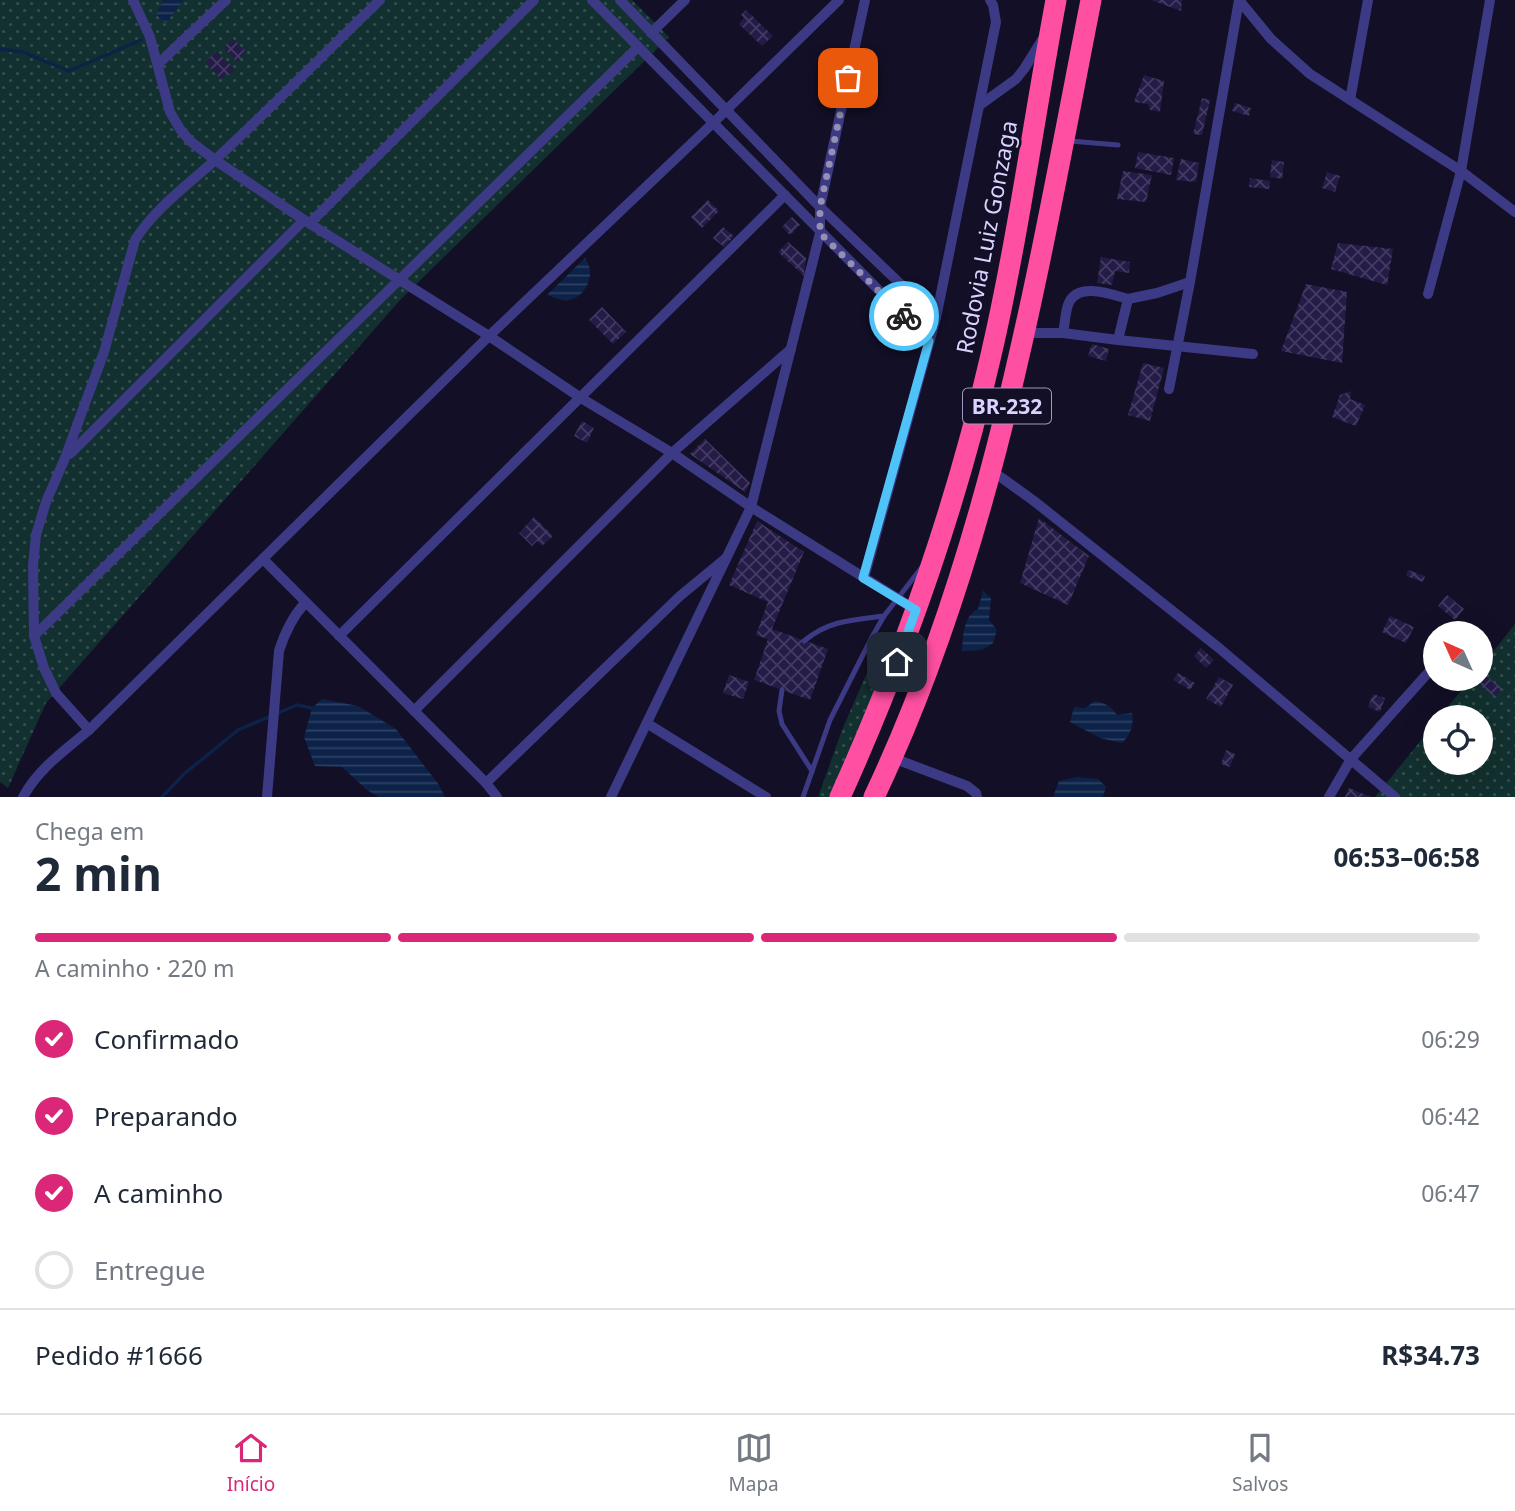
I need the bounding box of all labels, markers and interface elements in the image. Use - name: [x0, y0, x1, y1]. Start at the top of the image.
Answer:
- pin: [818, 48, 878, 108]
- icon: bag: [829, 59, 867, 97]
- street label: Rodovia Luiz Gonzaga: [948, 118, 1024, 356]
- courier: [869, 281, 939, 351]
- icon: bike: [885, 297, 923, 335]
- road number: BR-232: [963, 388, 1051, 424]
- north arrow: [1423, 621, 1493, 691]
- map controls: [1423, 621, 1493, 775]
- pin: [867, 632, 927, 692]
- icon: home: [878, 643, 916, 681]
- button: locate: [1423, 705, 1493, 775]
- text: Chega em: [35, 815, 144, 847]
- text: 06:53–06:58: [1333, 839, 1480, 875]
- text: 2 min: [35, 842, 162, 904]
- text: A caminho · 220 m: [35, 952, 234, 984]
- icon: check: [35, 1020, 73, 1058]
- text: Confirmado: [94, 1021, 239, 1057]
- text: 06:29: [1421, 1023, 1480, 1055]
- icon: check: [35, 1097, 73, 1135]
- text: Preparando: [94, 1098, 238, 1134]
- text: 06:42: [1421, 1100, 1480, 1132]
- icon: check: [35, 1174, 73, 1212]
- text: A caminho: [94, 1175, 223, 1211]
- text: 06:47: [1421, 1177, 1480, 1209]
- text: Entregue: [94, 1252, 206, 1288]
- text: Pedido #1666: [35, 1337, 203, 1373]
- text: R$34.73: [1381, 1337, 1480, 1373]
- tab: Início: [227, 1429, 275, 1497]
- tab: Mapa: [729, 1429, 779, 1497]
- tab: Salvos: [1232, 1429, 1288, 1497]

